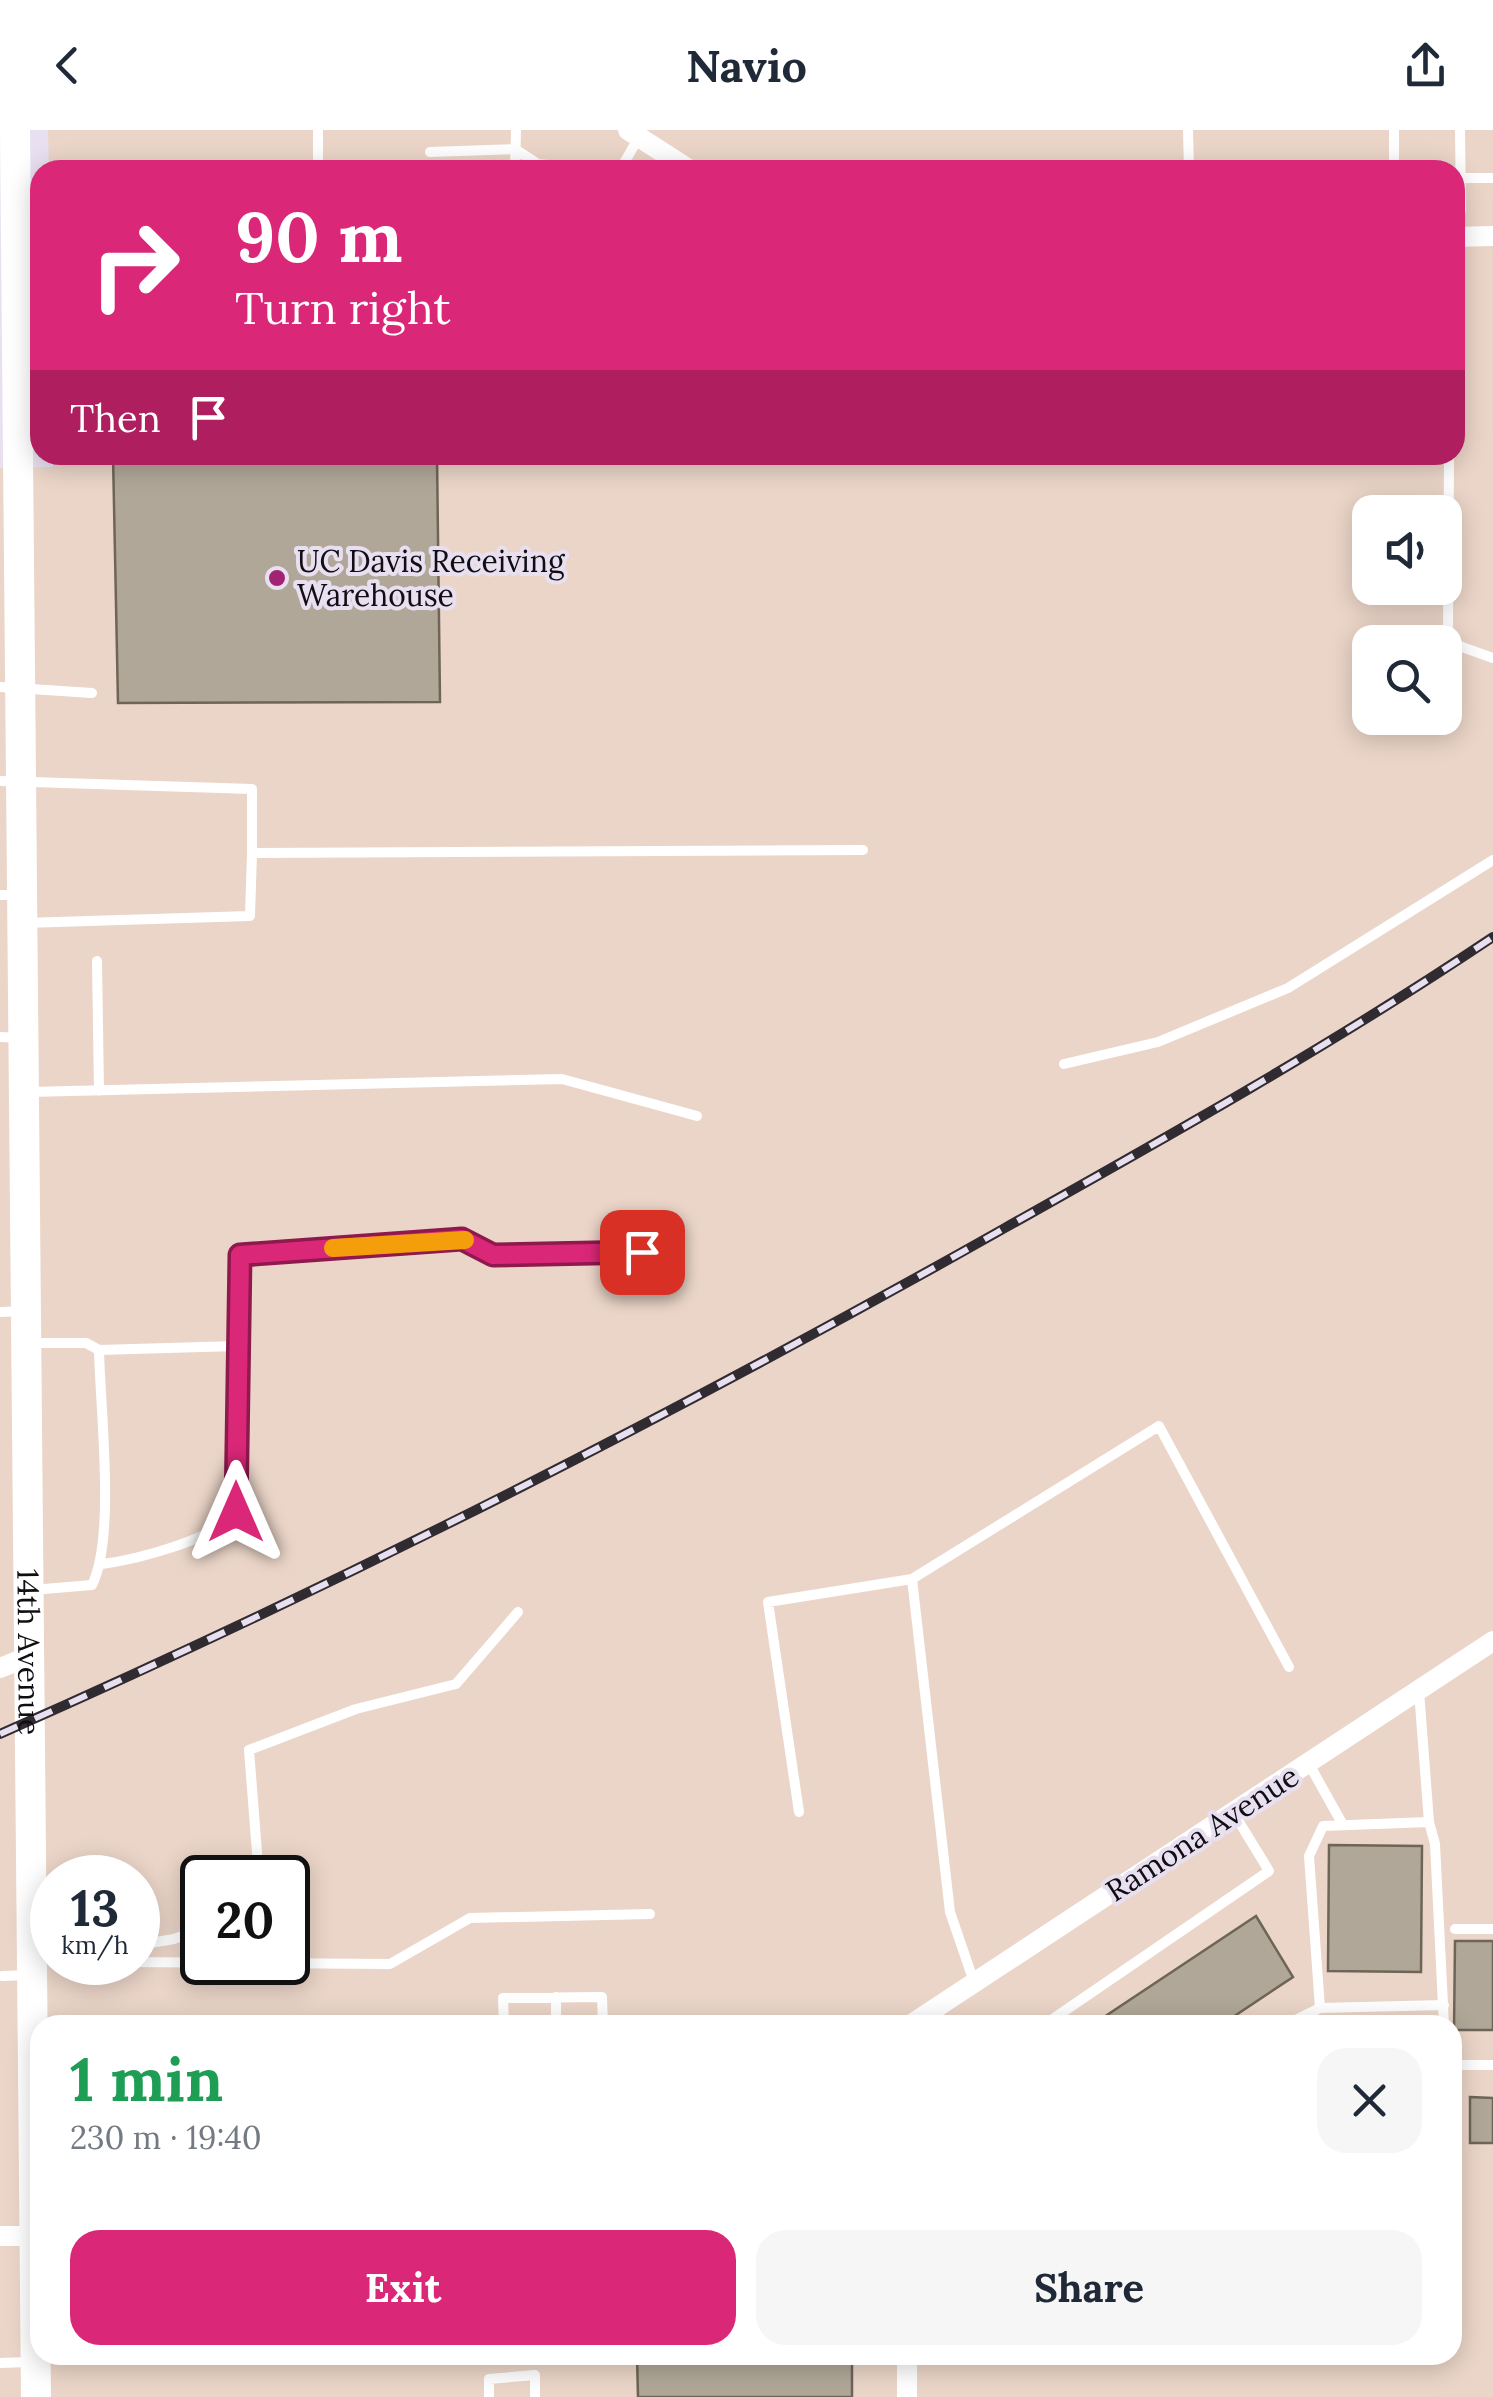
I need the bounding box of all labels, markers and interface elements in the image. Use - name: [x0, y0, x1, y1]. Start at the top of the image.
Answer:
- text: Navio: [686, 37, 807, 94]
- icon: back: [40, 38, 95, 93]
- icon: share: [1398, 38, 1453, 93]
- text: 90 m: [235, 192, 403, 281]
- icon: right: [70, 200, 200, 330]
- text: Turn right: [235, 279, 451, 336]
- icon: arrive: [181, 390, 236, 445]
- text: Then: [70, 394, 161, 442]
- map controls: [1352, 495, 1462, 735]
- button: sound: [1352, 495, 1462, 605]
- place label: UC Davis Receiving Warehouse: [297, 542, 566, 614]
- marker: UC Davis Receiving Warehouse: [266, 567, 288, 589]
- button: search: [1352, 625, 1462, 735]
- pin: [600, 1210, 685, 1295]
- icon: arrive: [615, 1225, 670, 1280]
- position arrow: [184, 1460, 288, 1564]
- street label: 14th Avenue: [9, 1568, 49, 1735]
- street label: Ramona Avenue: [1099, 1757, 1305, 1909]
- speed limit sign: 20: [180, 1855, 310, 1985]
- text: 13: [71, 1876, 119, 1940]
- text: km/h: [61, 1929, 129, 1961]
- text: 1 min: [70, 2041, 223, 2117]
- button: close: [1317, 2048, 1422, 2153]
- text: 230 m · 19:40: [70, 2117, 262, 2158]
- button: Exit: [70, 2230, 736, 2345]
- button: Share: [756, 2230, 1422, 2345]

